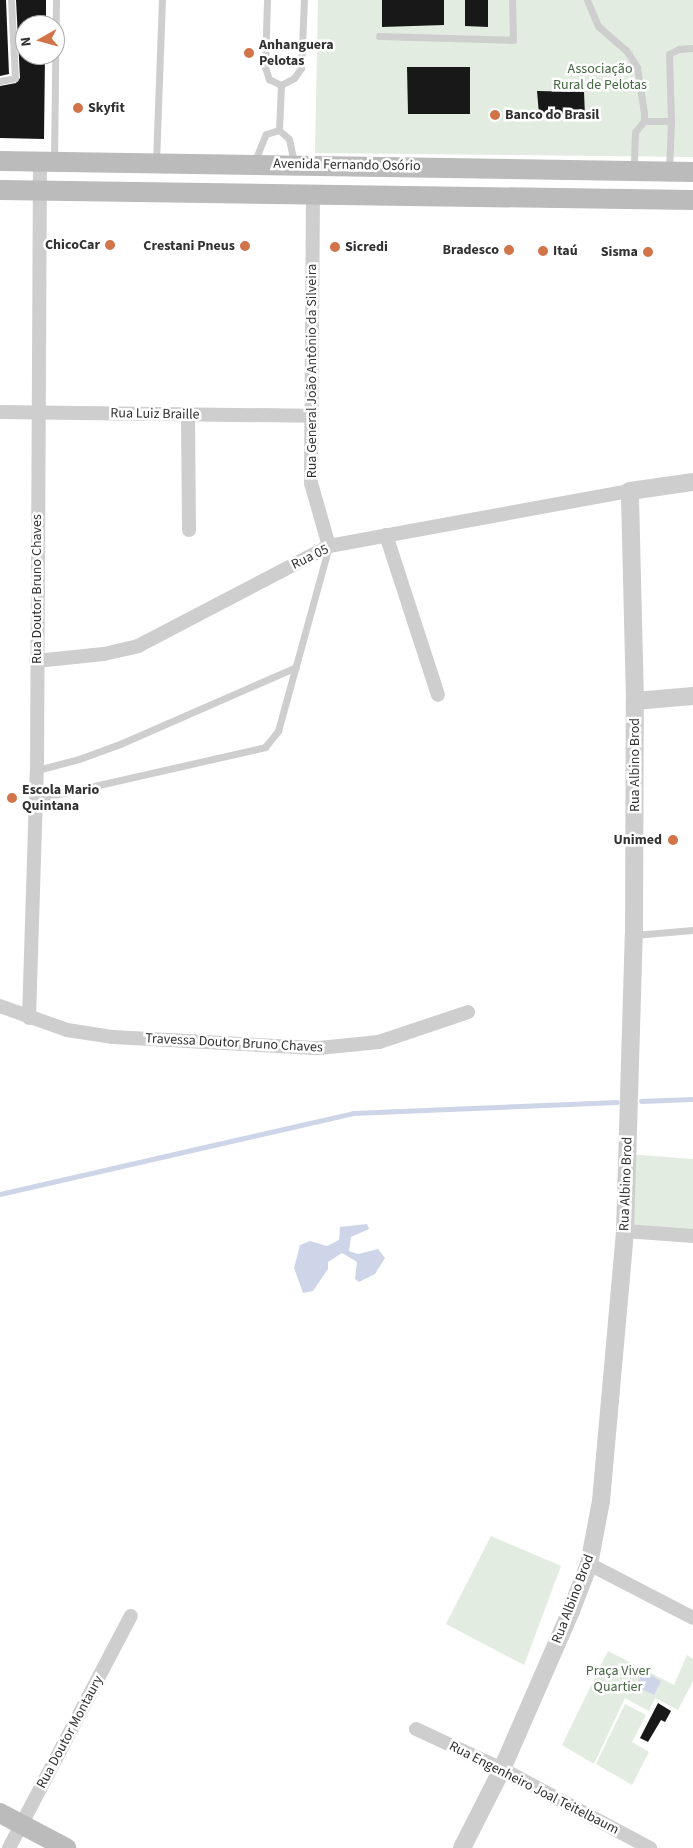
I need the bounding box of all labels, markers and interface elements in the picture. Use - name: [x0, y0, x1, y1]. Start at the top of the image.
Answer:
- north arrow: [15, 15, 65, 65]
- text: N: [16, 36, 37, 48]
- place label: Anhanguera Pelotas: [259, 37, 334, 70]
- marker: Anhanguera Pelotas: [243, 47, 255, 59]
- park label: Associação Rural de Pelotas: [553, 61, 647, 94]
- place label: Skyfit: [88, 100, 125, 116]
- marker: Skyfit: [72, 102, 84, 114]
- place label: Banco do Brasil: [505, 107, 599, 123]
- marker: Banco do Brasil: [489, 109, 501, 121]
- street label: Avenida Fernando Osório: [273, 155, 421, 175]
- place label: ChicoCar: [45, 237, 100, 253]
- place label: Crestani Pneus: [143, 238, 235, 254]
- marker: ChicoCar: [104, 239, 116, 251]
- place label: Sicredi: [345, 239, 388, 255]
- marker: Crestani Pneus: [239, 240, 251, 252]
- marker: Sicredi: [329, 241, 341, 253]
- place label: Bradesco: [443, 242, 499, 258]
- place label: Itaú: [553, 243, 578, 259]
- marker: Bradesco: [503, 244, 515, 256]
- place label: Sisma: [601, 244, 638, 260]
- marker: Itaú: [537, 245, 549, 257]
- marker: Sisma: [642, 246, 654, 258]
- street label: Rua General João Antônio da Silveira: [304, 264, 320, 478]
- street label: Rua Luiz Braille: [110, 405, 200, 423]
- street label: Rua Doutor Bruno Chaves: [29, 514, 45, 664]
- street label: Rua 05: [289, 541, 331, 573]
- street label: Rua Albino Brod: [627, 718, 643, 812]
- place label: Escola Mario Quintana: [22, 782, 99, 814]
- marker: Escola Mario Quintana: [6, 792, 18, 804]
- place label: Unimed: [614, 832, 662, 848]
- marker: Unimed: [666, 833, 680, 847]
- street label: Travessa Doutor Bruno Chaves: [145, 1030, 323, 1056]
- street label: Rua Albino Brod: [616, 1137, 636, 1231]
- street label: Rua Albino Brod: [548, 1552, 598, 1646]
- park label: Praça Viver Quartier: [586, 1663, 650, 1695]
- street label: Rua Doutor Montaury: [33, 1673, 107, 1791]
- street label: Rua Engenheiro Joal Teitelbaum: [446, 1738, 622, 1838]

